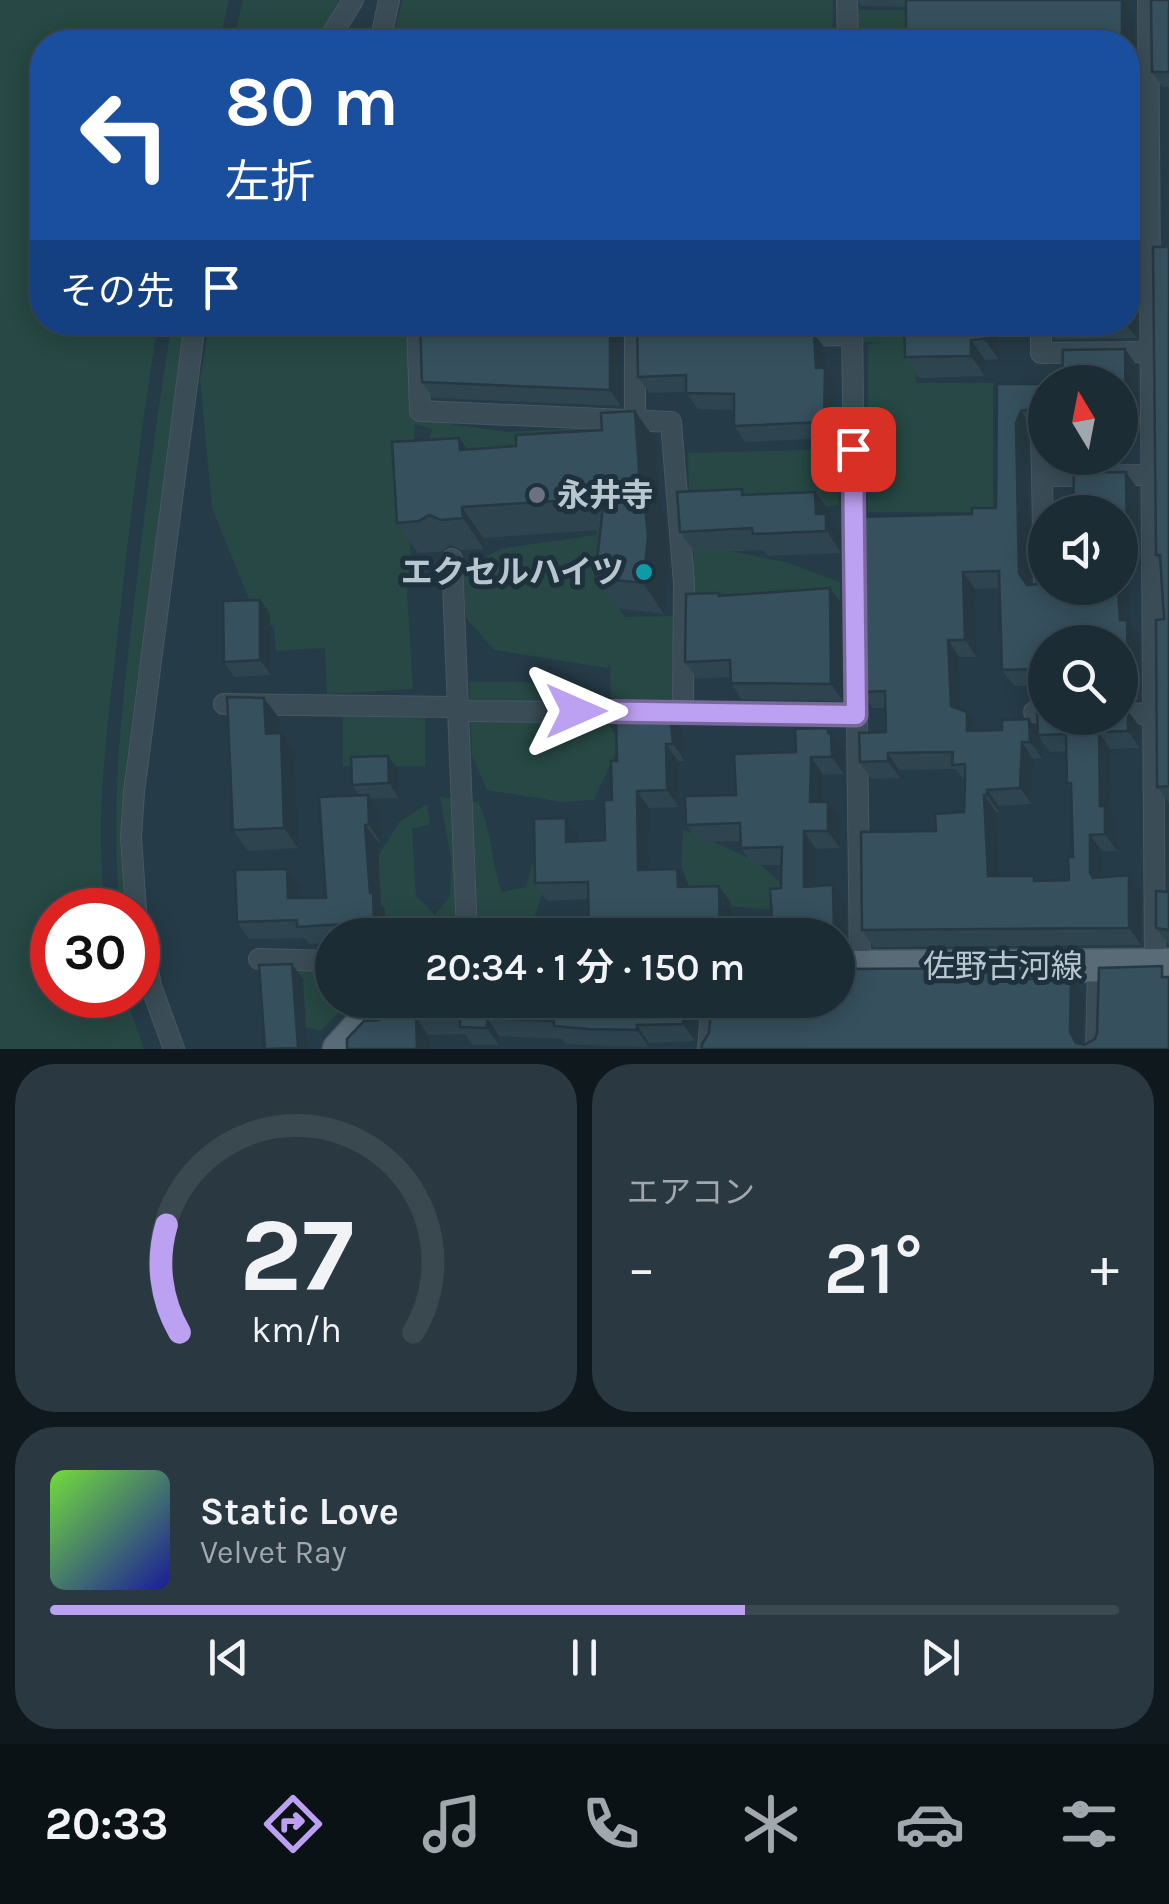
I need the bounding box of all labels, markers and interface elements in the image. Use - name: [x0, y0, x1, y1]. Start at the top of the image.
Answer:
- text: 80 m: [225, 61, 399, 143]
- icon: left: [60, 70, 190, 200]
- text: 左折: [225, 156, 315, 208]
- icon: arrive: [194, 260, 249, 315]
- text: その先: [60, 269, 174, 314]
- north arrow: [1028, 365, 1138, 475]
- map controls: [1028, 365, 1138, 735]
- pin: [811, 407, 896, 492]
- icon: arrive: [826, 422, 881, 477]
- place label: 永井寺: [557, 477, 653, 514]
- marker: 永井寺: [526, 484, 548, 506]
- button: sound: [1028, 495, 1138, 605]
- place label: エクセルハイツ: [401, 554, 624, 591]
- marker: エクセルハイツ: [633, 561, 655, 583]
- button: search: [1028, 625, 1138, 735]
- position arrow: [524, 659, 628, 763]
- speed limit sign: 30: [30, 888, 160, 1018]
- text: 20:34 · 1 分 · 150 m: [425, 945, 745, 990]
- street label: 佐野古河線: [923, 948, 1083, 985]
- text: エアコン: [627, 1174, 755, 1211]
- text: 27: [239, 1195, 353, 1316]
- text: 21°: [823, 1224, 923, 1312]
- text: −: [627, 1236, 656, 1300]
- text: +: [1090, 1236, 1119, 1300]
- text: km/h: [251, 1309, 341, 1351]
- text: Static Love: [200, 1489, 399, 1534]
- text: Velvet Ray: [200, 1534, 347, 1571]
- icon: previous: [201, 1630, 256, 1685]
- icon: pause: [557, 1630, 612, 1685]
- icon: next: [913, 1630, 968, 1685]
- icon: directions: [258, 1789, 328, 1859]
- icon: music: [417, 1789, 487, 1859]
- icon: phone: [576, 1789, 646, 1859]
- icon: climate: [736, 1789, 806, 1859]
- icon: car: [895, 1789, 965, 1859]
- icon: filters: [1054, 1789, 1124, 1859]
- text: 20:33: [45, 1798, 168, 1850]

